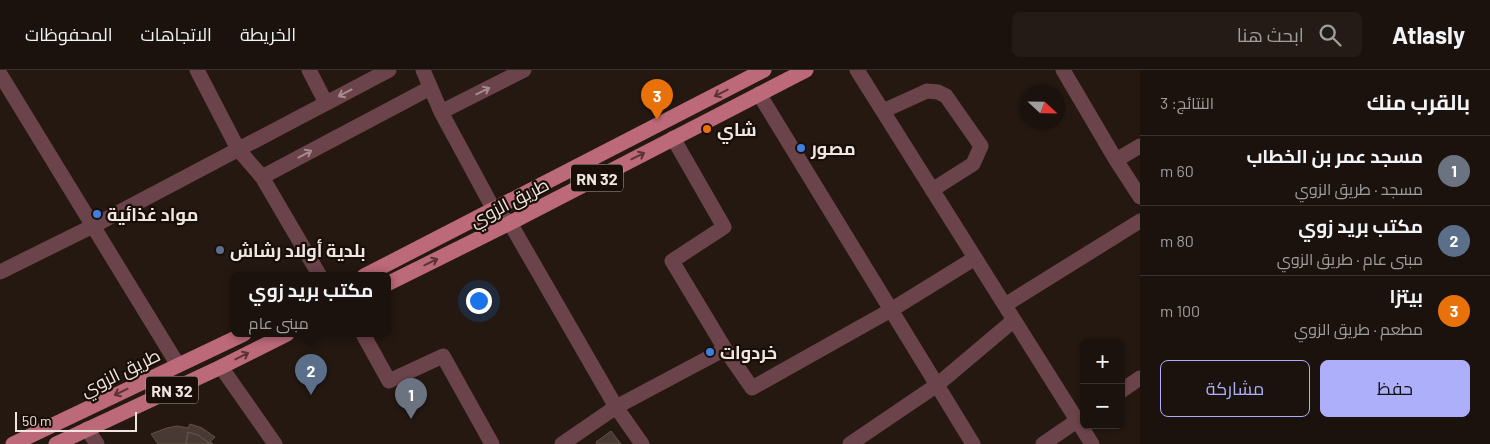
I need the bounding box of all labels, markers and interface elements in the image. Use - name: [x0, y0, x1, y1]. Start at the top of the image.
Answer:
- search box: [1012, 12, 1362, 57]
- text: Atlasly: [1392, 20, 1465, 49]
- icon: search: [1316, 21, 1344, 49]
- text: المحفوظات: [25, 23, 113, 45]
- text: الاتجاهات: [141, 23, 212, 45]
- text: الخريطة: [240, 23, 296, 45]
- text: ابحث هنا: [1237, 23, 1304, 46]
- pin: 3: [641, 79, 673, 120]
- north arrow: [1020, 85, 1065, 130]
- one-way arrow: [475, 86, 490, 96]
- one-way arrow: [338, 88, 353, 98]
- one-way arrow: [714, 89, 729, 98]
- text: بالقرب منك: [1367, 89, 1470, 114]
- text: النتائج: 3: [1160, 93, 1214, 112]
- place label: شاي: [717, 118, 757, 144]
- marker: شاي: [701, 123, 713, 135]
- place label: مصور: [810, 137, 856, 160]
- marker: مصور: [795, 142, 807, 154]
- text: مسجد عمر بن الخطاب: [1246, 144, 1423, 167]
- one-way arrow: [298, 149, 313, 159]
- one-way arrow: [630, 151, 645, 160]
- text: 60 m: [1160, 161, 1194, 180]
- text: 1: [1451, 161, 1457, 180]
- road number: RN 32: [571, 165, 623, 192]
- street label: طريق الزوي: [466, 173, 554, 235]
- text: مسجد · طريق الزوي: [1295, 179, 1423, 198]
- place label: مواد غذائية: [107, 203, 198, 226]
- marker: مواد غذائية: [91, 208, 103, 220]
- text: مكتب بريد زوي: [1298, 214, 1423, 237]
- text: 80 m: [1160, 231, 1194, 250]
- text: 2: [1450, 231, 1458, 250]
- place label: بلدية أولاد رشاش: [230, 238, 366, 262]
- marker: بلدية أولاد رشاش: [214, 244, 226, 256]
- text: مبنى عام · طريق الزوي: [1277, 249, 1423, 268]
- one-way arrow: [423, 257, 438, 266]
- popup: [231, 272, 391, 337]
- text: مكتب بريد زوي: [249, 278, 373, 301]
- text: بيتزا: [1389, 284, 1423, 307]
- your location: [466, 288, 492, 314]
- text: 100 m: [1160, 301, 1200, 320]
- text: 3: [1450, 301, 1458, 320]
- text: مبنى عام: [249, 313, 309, 332]
- text: مطعم · طريق الزوي: [1294, 319, 1423, 338]
- map controls: [1080, 339, 1125, 429]
- button: +: [1080, 339, 1125, 384]
- place label: خردوات: [720, 341, 777, 364]
- street label: طريق الزوي: [77, 343, 165, 404]
- marker: خردوات: [704, 346, 716, 358]
- one-way arrow: [235, 351, 250, 361]
- pin: 2: [295, 354, 327, 395]
- button: مشاركة: [1160, 360, 1310, 417]
- button: حفظ: [1320, 360, 1470, 417]
- road number: RN 32: [146, 376, 198, 404]
- pin: 1: [395, 378, 427, 419]
- button: −: [1080, 384, 1125, 429]
- one-way arrow: [114, 388, 129, 398]
- scale bar: [15, 409, 138, 432]
- text: 50 m: [22, 412, 51, 429]

